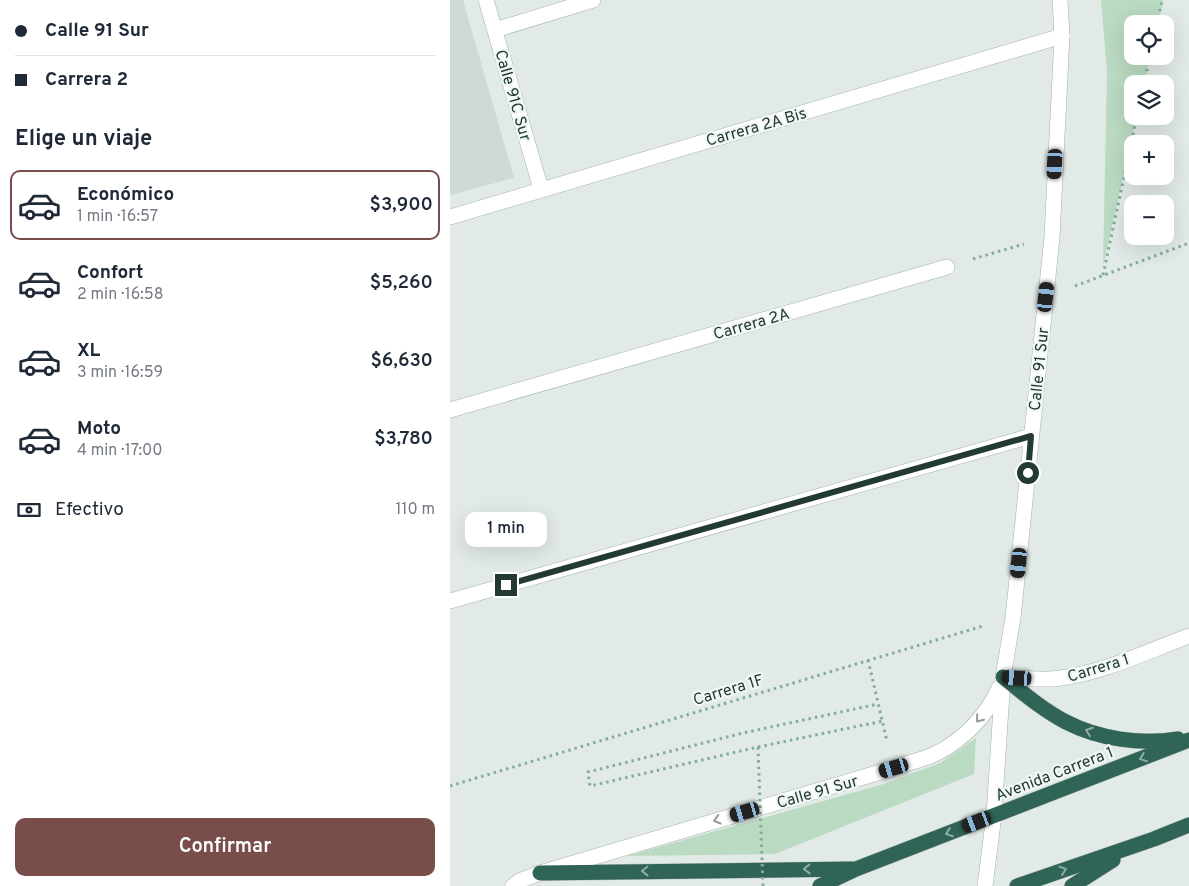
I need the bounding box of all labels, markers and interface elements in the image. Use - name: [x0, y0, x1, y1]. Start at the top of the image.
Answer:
- map controls: [1124, 15, 1174, 245]
- button: locate: [1124, 15, 1174, 65]
- text: Calle 91 Sur: [45, 19, 149, 43]
- street label: Calle 91C Sur: [489, 48, 535, 144]
- text: Carrera 2: [45, 68, 128, 92]
- button: layers: [1124, 75, 1174, 125]
- street label: Carrera 2A Bis: [704, 104, 809, 152]
- text: Elige un viaje: [15, 126, 152, 153]
- button: +: [1124, 135, 1174, 185]
- car: [1046, 149, 1063, 179]
- icon: car: [17, 183, 62, 228]
- text: Económico: [77, 183, 174, 207]
- text: $3,900: [370, 193, 433, 217]
- button: −: [1124, 195, 1174, 245]
- text: 1 min · 16:57: [77, 207, 158, 227]
- icon: car: [17, 261, 62, 306]
- text: Confort: [77, 261, 143, 285]
- text: $5,260: [370, 271, 433, 295]
- car: [1036, 281, 1055, 313]
- text: 2 min · 16:58: [77, 285, 164, 305]
- street label: Carrera 2A: [711, 304, 792, 345]
- street label: Calle 91 Sur: [1026, 327, 1054, 412]
- icon: car: [17, 339, 62, 384]
- text: XL: [77, 339, 100, 363]
- text: $6,630: [370, 349, 433, 373]
- text: 3 min · 16:59: [77, 363, 163, 383]
- icon: car: [17, 417, 62, 462]
- text: Moto: [77, 417, 121, 441]
- text: $3,780: [374, 427, 433, 451]
- text: 4 min · 17:00: [77, 441, 162, 461]
- route start: [1017, 462, 1039, 484]
- icon: cash: [15, 496, 43, 524]
- text: Efectivo: [55, 498, 124, 522]
- text: 110 m: [395, 500, 435, 520]
- callout: 1 min: [465, 512, 547, 548]
- text: 1 min: [487, 519, 525, 539]
- car: [1009, 547, 1028, 579]
- route end: [495, 574, 517, 596]
- street label: Carrera 1: [1065, 650, 1132, 688]
- car: [1001, 670, 1032, 686]
- street label: Carrera 1F: [691, 671, 766, 711]
- one-way arrow: [977, 713, 985, 722]
- one-way arrow: [1086, 727, 1094, 737]
- street label: Avenida Carrera 1: [993, 743, 1117, 807]
- one-way arrow: [1140, 752, 1148, 762]
- car: [877, 757, 910, 779]
- street label: Calle 91 Sur: [775, 772, 861, 814]
- car: [728, 801, 761, 823]
- car: [960, 810, 993, 834]
- one-way arrow: [713, 815, 721, 825]
- button: Confirmar: [15, 818, 435, 876]
- one-way arrow: [945, 826, 954, 837]
- one-way arrow: [803, 864, 811, 874]
- one-way arrow: [641, 866, 648, 876]
- one-way arrow: [1058, 866, 1067, 876]

